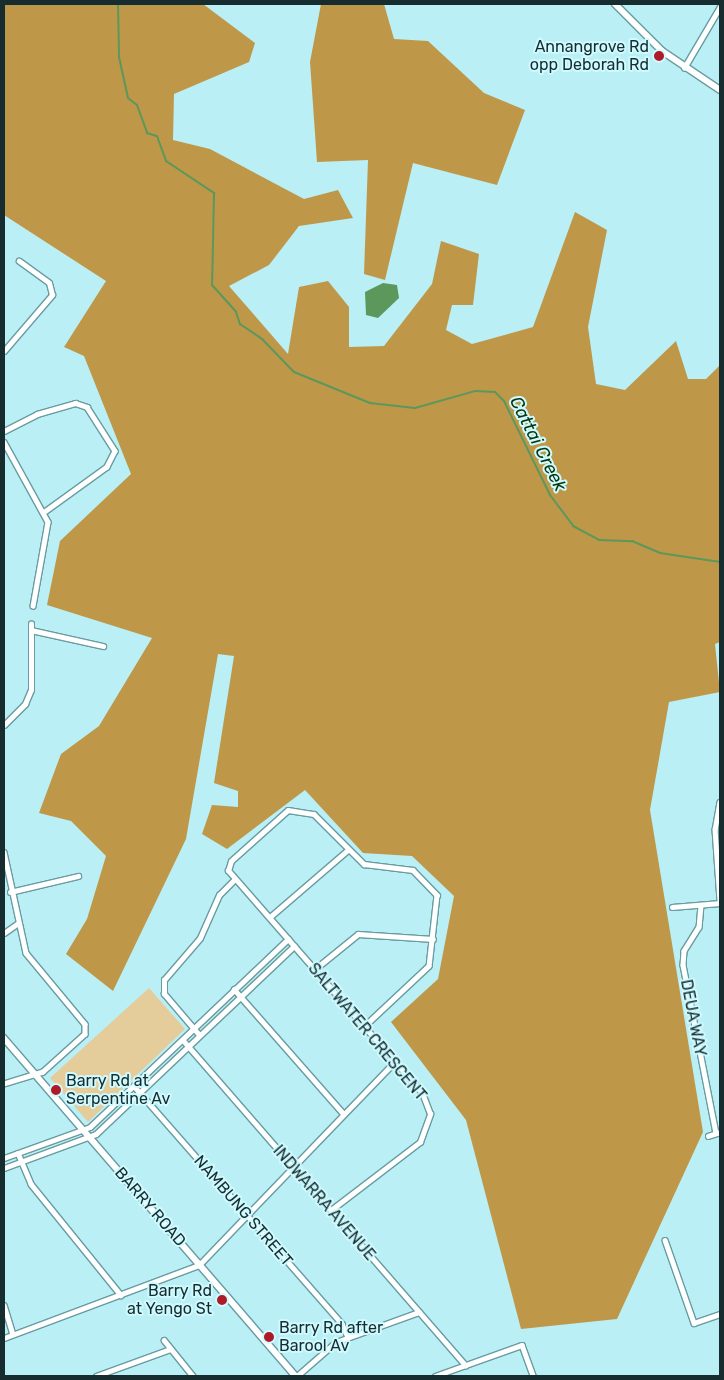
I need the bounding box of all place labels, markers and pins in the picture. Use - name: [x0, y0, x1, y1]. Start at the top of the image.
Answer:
- place label: Annangrove Rd opp Deborah Rd: [530, 37, 649, 75]
- marker: Annangrove Rd opp Deborah Rd: [653, 50, 665, 62]
- place label: Barry Rd at Serpentine Av: [66, 1071, 171, 1109]
- marker: Barry Rd at Serpentine Av: [50, 1084, 62, 1096]
- place label: Barry Rd at Yengo St: [127, 1281, 212, 1319]
- marker: Barry Rd at Yengo St: [216, 1294, 228, 1306]
- place label: Barry Rd after Barool Av: [279, 1318, 383, 1356]
- marker: Barry Rd after Barool Av: [263, 1331, 275, 1343]

